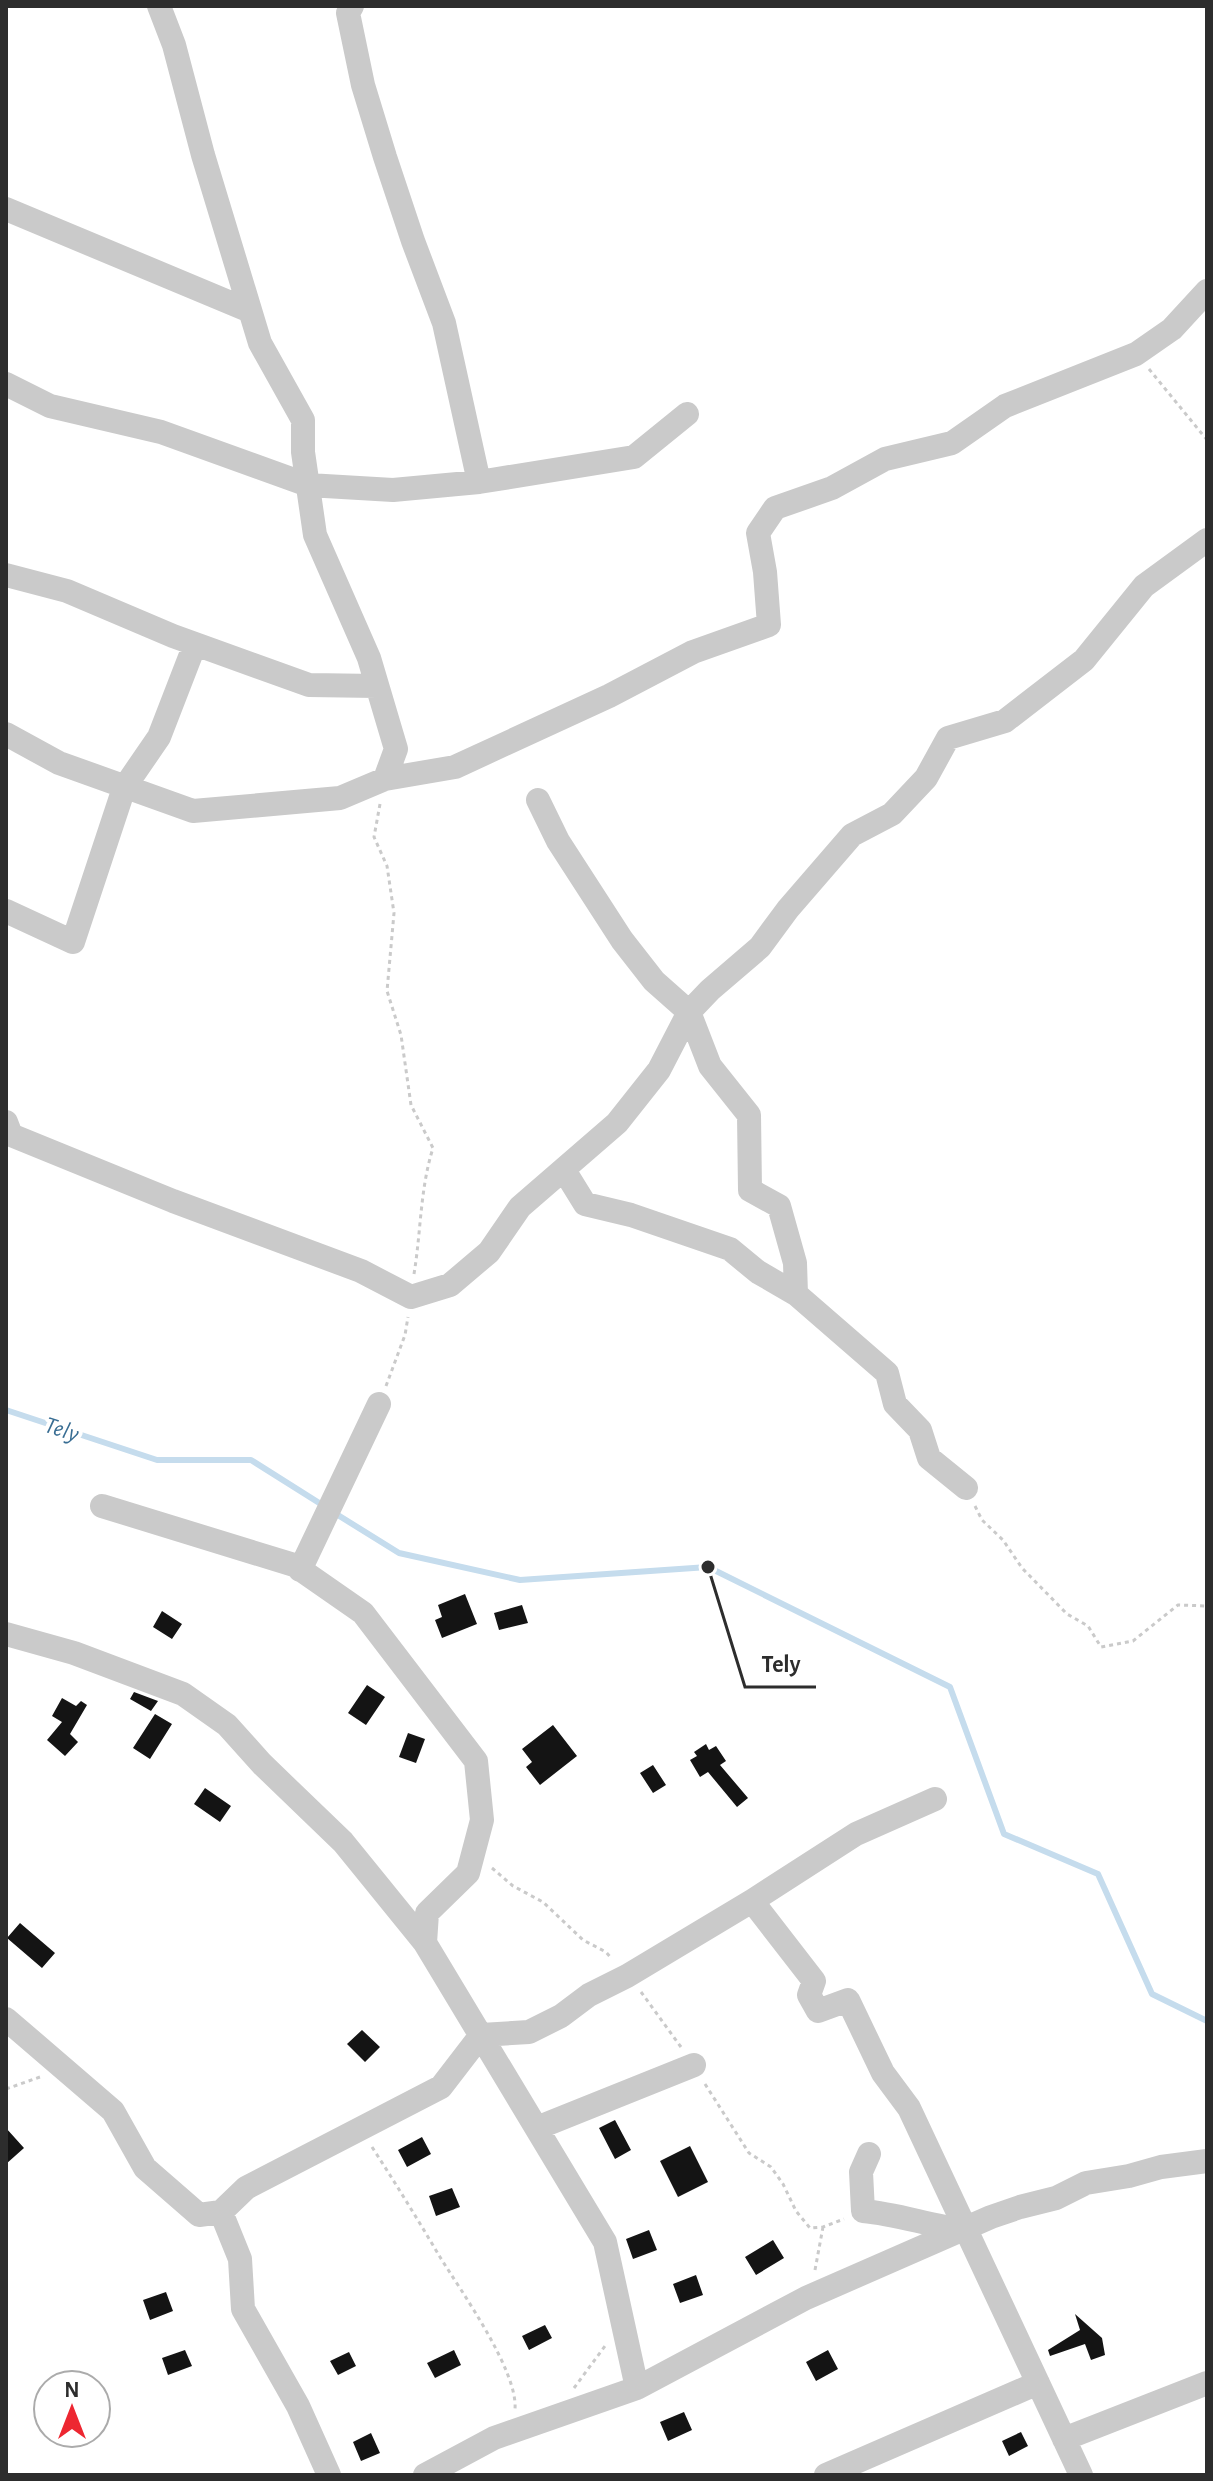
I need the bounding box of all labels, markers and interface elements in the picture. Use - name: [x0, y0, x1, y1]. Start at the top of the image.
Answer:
- water label: Tely: [42, 1413, 82, 1447]
- callout: Tely: [745, 1639, 816, 1687]
- text: Tely: [762, 1653, 801, 1677]
- north arrow: [32, 2369, 112, 2449]
- text: N: [64, 2379, 80, 2401]

